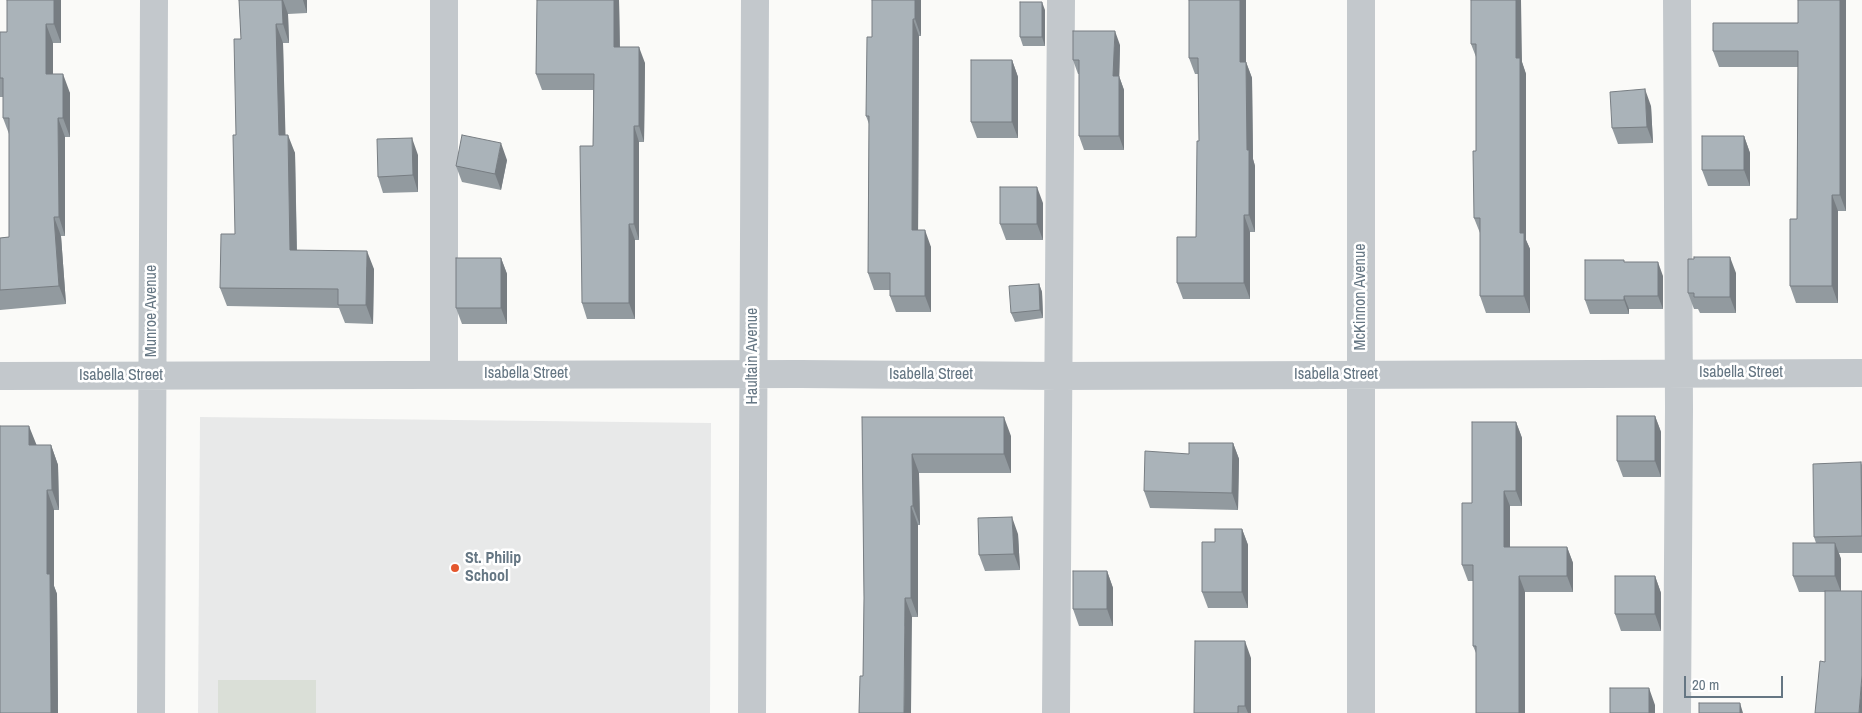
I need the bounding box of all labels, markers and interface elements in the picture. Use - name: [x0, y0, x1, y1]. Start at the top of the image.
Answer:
- street label: McKinnon Avenue: [1351, 244, 1371, 350]
- street label: Munroe Avenue: [142, 265, 162, 357]
- street label: Haultain Avenue: [743, 308, 763, 404]
- street label: Isabella Street: [1699, 363, 1783, 383]
- street label: Isabella Street: [484, 364, 568, 384]
- street label: Isabella Street: [889, 365, 973, 385]
- street label: Isabella Street: [1294, 365, 1378, 385]
- street label: Isabella Street: [79, 366, 163, 386]
- place label: St. Philip School: [465, 549, 521, 587]
- marker: St. Philip School: [449, 562, 461, 574]
- scale bar: [1687, 666, 1786, 698]
- text: 20 m: [1692, 674, 1719, 695]

